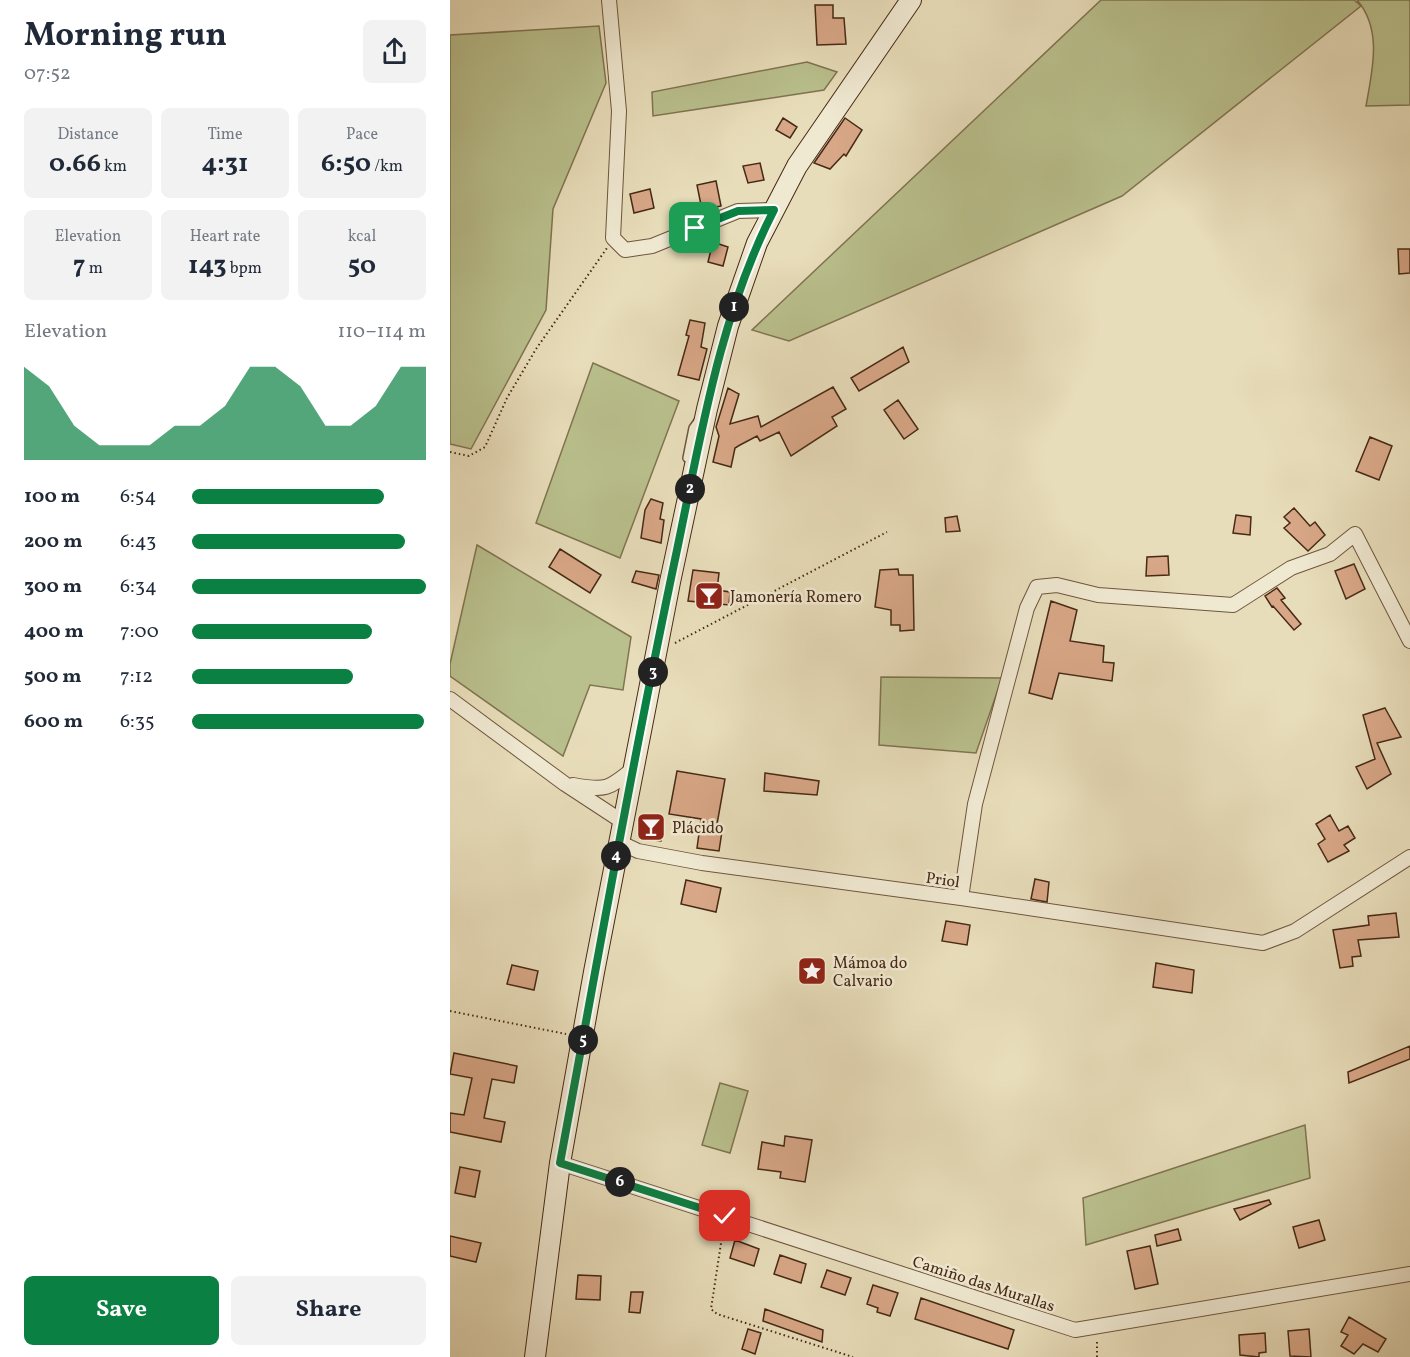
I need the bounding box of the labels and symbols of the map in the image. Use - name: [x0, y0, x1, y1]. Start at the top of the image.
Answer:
- pin: [669, 202, 720, 253]
- pin: 1: [719, 292, 749, 322]
- pin: 2: [675, 474, 705, 504]
- bar icon: Jamonería Romero: [693, 580, 725, 612]
- place label: Jamonería Romero: [730, 587, 862, 609]
- pin: 3: [638, 657, 668, 687]
- bar icon: Plácido: [635, 811, 667, 843]
- place label: Plácido: [672, 818, 724, 840]
- pin: 4: [601, 841, 631, 871]
- street label: Priol: [924, 868, 961, 894]
- place label: Mámoa do Calvario: [833, 953, 907, 993]
- place icon: Mámoa do Calvario: [796, 955, 828, 987]
- pin: 5: [568, 1025, 598, 1055]
- pin: 6: [605, 1167, 635, 1197]
- pin: [699, 1190, 750, 1241]
- street label: Camiño das Murallas: [909, 1252, 1057, 1318]

